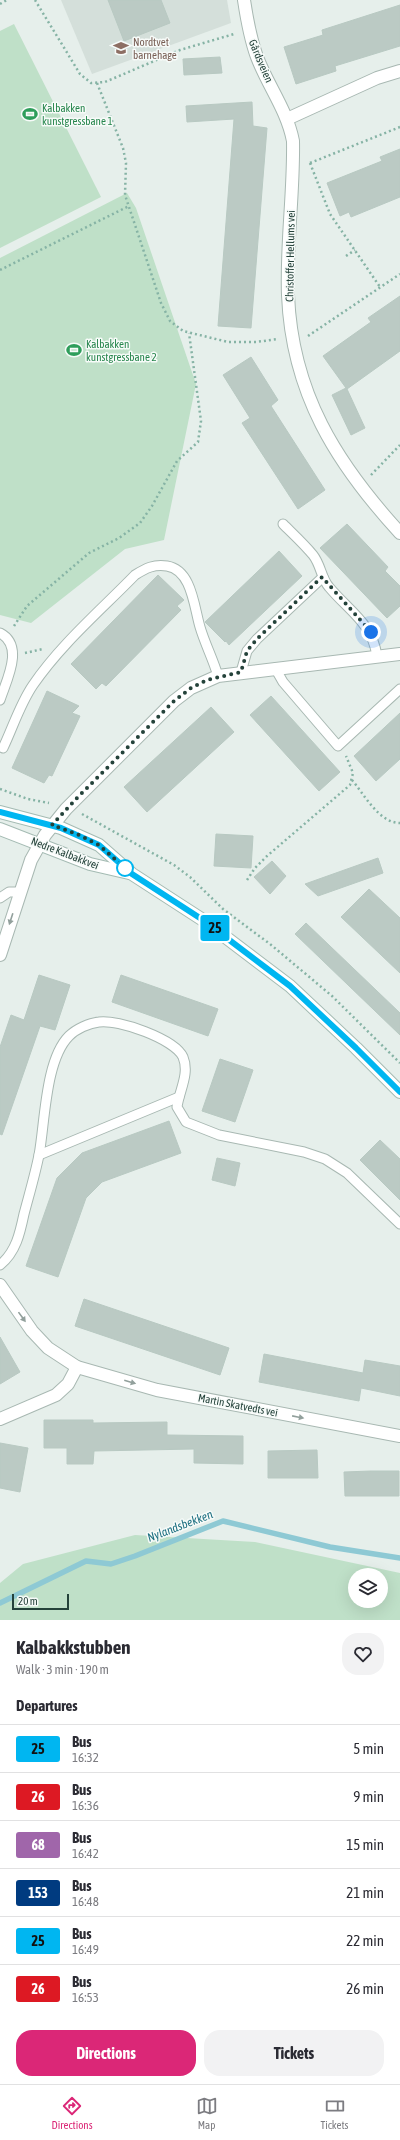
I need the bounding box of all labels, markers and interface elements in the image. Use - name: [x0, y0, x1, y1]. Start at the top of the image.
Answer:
- place label: Nordtvet barnehage: [133, 36, 177, 61]
- street label: Gårdsveien: [247, 38, 275, 84]
- school or university icon: Nordtvet barnehage: [112, 39, 130, 57]
- place label: Kalbakken kunstgressbane 1: [42, 102, 113, 127]
- sports icon: Kalbakken kunstgressbane 1: [21, 105, 39, 123]
- street label: Christoffer Hellums vei: [283, 210, 297, 302]
- place label: Kalbakken kunstgressbane 2: [86, 338, 157, 363]
- sports icon: Kalbakken kunstgressbane 2: [65, 341, 83, 359]
- your location: [361, 622, 381, 642]
- street label: Nedre Kalbakkvei: [29, 835, 101, 871]
- unlabelled marker: [116, 859, 134, 877]
- one-way arrow: [8, 913, 14, 925]
- line badge: 25: [197, 915, 233, 941]
- text: 25: [208, 920, 222, 936]
- one-way arrow: [18, 1312, 27, 1323]
- one-way arrow: [124, 1379, 136, 1385]
- street label: Martin Skatvedts vei: [197, 1391, 279, 1419]
- one-way arrow: [292, 1414, 305, 1420]
- water label: Nylandsbekken: [145, 1507, 215, 1545]
- map controls: [348, 1568, 388, 1608]
- button: layers: [348, 1568, 388, 1608]
- scale bar: [12, 1592, 69, 1611]
- text: 20 m: [18, 1595, 38, 1607]
- button: heart: [342, 1633, 384, 1675]
- text: Kalbakkstubben: [16, 1636, 131, 1658]
- text: Walk · 3 min · 190 m: [16, 1662, 109, 1677]
- text: Departures: [16, 1697, 78, 1714]
- text: Bus: [72, 1733, 92, 1750]
- text: 5 min: [353, 1740, 384, 1757]
- text: 25: [31, 1741, 45, 1757]
- text: 16:32: [72, 1750, 99, 1765]
- text: Bus: [72, 1781, 92, 1798]
- text: 9 min: [353, 1788, 384, 1805]
- text: 26: [31, 1789, 45, 1805]
- text: 16:36: [72, 1798, 99, 1813]
- text: Bus: [72, 1829, 92, 1846]
- text: 15 min: [346, 1836, 384, 1853]
- text: 68: [31, 1837, 45, 1853]
- text: 16:42: [72, 1846, 99, 1861]
- text: Bus: [72, 1877, 92, 1894]
- text: 21 min: [346, 1884, 384, 1901]
- text: 153: [28, 1885, 48, 1901]
- text: 16:48: [72, 1894, 99, 1909]
- text: Bus: [72, 1925, 92, 1942]
- text: 22 min: [346, 1932, 384, 1949]
- text: 25: [31, 1933, 45, 1949]
- text: 16:49: [72, 1942, 99, 1957]
- text: Bus: [72, 1973, 92, 1990]
- text: 26 min: [346, 1980, 384, 1997]
- text: 26: [31, 1981, 45, 1997]
- text: 16:53: [72, 1990, 99, 2005]
- button: Directions: [16, 2030, 196, 2076]
- button: Tickets: [204, 2030, 384, 2076]
- tab: Directions: [52, 2095, 93, 2131]
- tab: Map: [196, 2095, 218, 2131]
- tab: Tickets: [321, 2095, 348, 2131]

